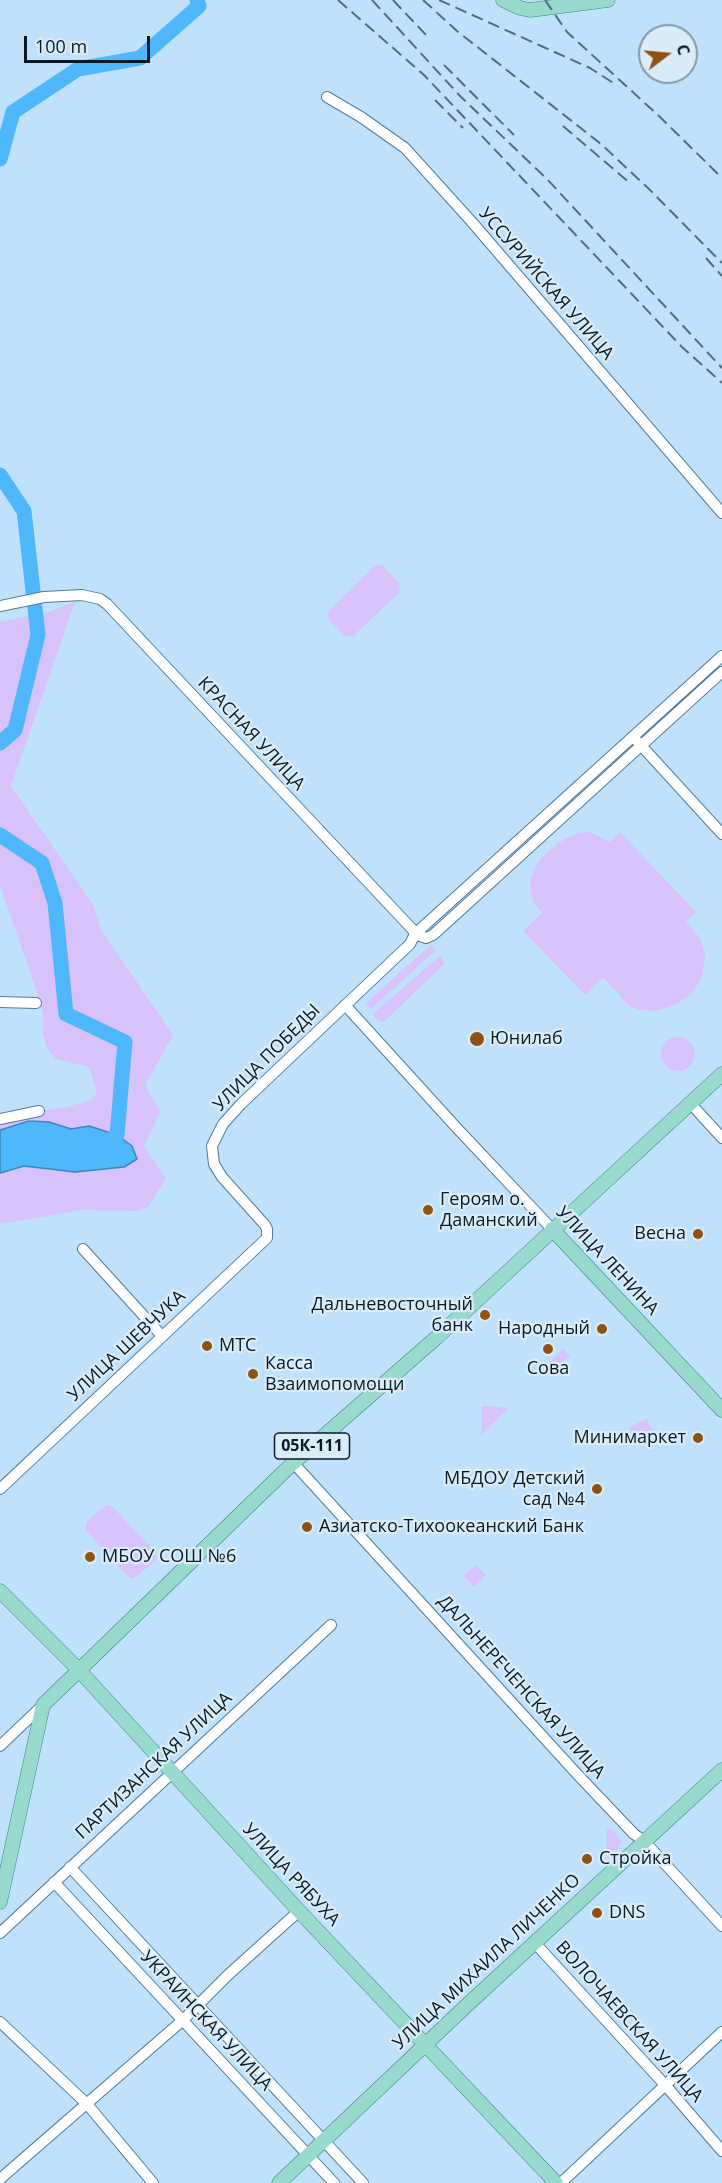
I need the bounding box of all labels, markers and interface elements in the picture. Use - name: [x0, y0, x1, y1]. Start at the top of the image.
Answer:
- scale bar: [27, 24, 153, 62]
- north arrow: [638, 24, 698, 84]
- text: 100 m: [35, 34, 87, 58]
- text: С: [671, 42, 695, 58]
- street label: УССУРИЙСКАЯ УЛИЦА: [474, 203, 618, 365]
- street label: КРАСНАЯ УЛИЦА: [193, 673, 309, 795]
- street label: УЛИЦА ПОБЕДЫ: [209, 1000, 325, 1116]
- place label: Юнилаб: [490, 1028, 563, 1050]
- marker: Юнилаб: [468, 1030, 486, 1048]
- place label: Героям о. Даманский: [440, 1189, 538, 1232]
- street label: УЛИЦА ЛЕНИНА: [551, 1202, 663, 1320]
- marker: Героям о. Даманский: [421, 1203, 435, 1217]
- place label: Весна: [634, 1223, 686, 1245]
- marker: Весна: [691, 1227, 705, 1241]
- street label: УЛИЦА ШЕВЧУКА: [64, 1286, 190, 1406]
- place label: Дальневосточный банк: [312, 1294, 473, 1336]
- marker: Дальневосточный банк: [478, 1308, 492, 1322]
- place label: Народный: [498, 1318, 590, 1340]
- marker: Народный: [595, 1322, 609, 1336]
- place label: МТС: [219, 1335, 256, 1357]
- marker: МТС: [200, 1339, 214, 1353]
- marker: Сова: [541, 1342, 555, 1356]
- place label: Касса Взаимопомощи: [265, 1353, 404, 1396]
- place label: Сова: [527, 1358, 569, 1380]
- marker: Касса Взаимопомощи: [246, 1367, 260, 1381]
- place label: Минимаркет: [573, 1427, 686, 1449]
- marker: Минимаркет: [691, 1431, 705, 1445]
- road number: 05К-111: [274, 1433, 350, 1459]
- place label: МБДОУ Детский сад №4: [444, 1468, 585, 1510]
- marker: МБДОУ Детский сад №4: [590, 1482, 604, 1496]
- place label: Азиатско-Тихоокеанский Банк: [319, 1516, 584, 1538]
- marker: Азиатско-Тихоокеанский Банк: [300, 1520, 314, 1534]
- place label: МБОУ СОШ №6: [102, 1546, 236, 1568]
- marker: МБОУ СОШ №6: [83, 1550, 97, 1564]
- street label: ДАЛЬНЕРЕЧЕНСКАЯ УЛИЦА: [433, 1591, 609, 1783]
- street label: ПАРТИЗАНСКАЯ УЛИЦА: [71, 1688, 237, 1844]
- street label: УЛИЦА РЯБУХА: [238, 1819, 344, 1931]
- place label: Стройка: [599, 1848, 671, 1870]
- marker: Стройка: [580, 1852, 594, 1866]
- street label: УЛИЦА МИХАИЛА ЛИЧЕНКО: [389, 1870, 585, 2054]
- place label: DNS: [609, 1902, 645, 1924]
- marker: DNS: [590, 1906, 604, 1920]
- street label: ВОЛОЧАЕВСКАЯ УЛИЦА: [551, 1937, 707, 2107]
- street label: УКРАИНСКАЯ УЛИЦА: [136, 1947, 276, 2095]

